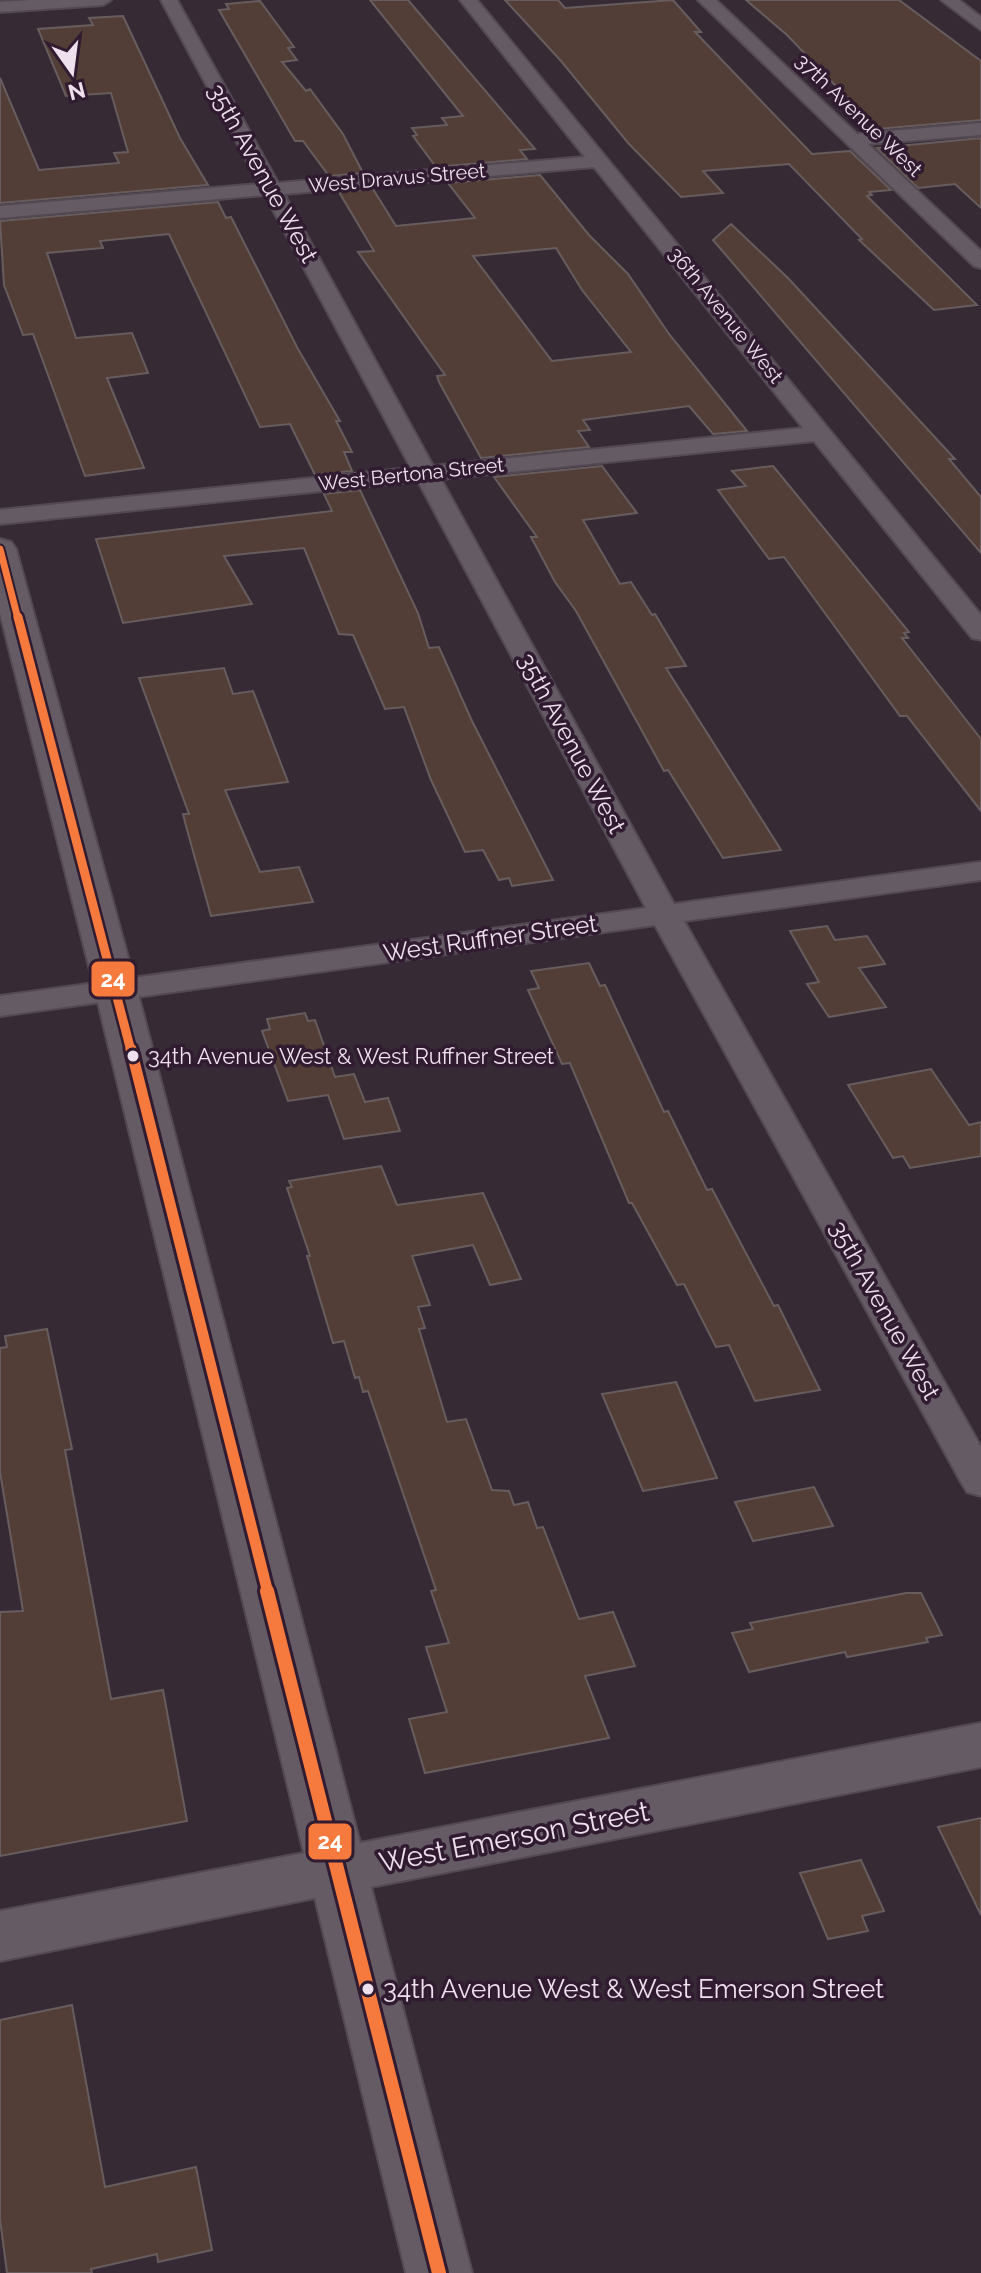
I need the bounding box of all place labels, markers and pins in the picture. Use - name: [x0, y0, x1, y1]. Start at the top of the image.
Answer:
- place label: 34th Avenue West & West Ruffner Street: [148, 1043, 555, 1069]
- marker: 34th Avenue West & West Ruffner Street: [125, 1048, 141, 1064]
- place label: 34th Avenue West & West Emerson Street: [383, 1974, 884, 2004]
- marker: 34th Avenue West & West Emerson Street: [360, 1981, 376, 1997]

